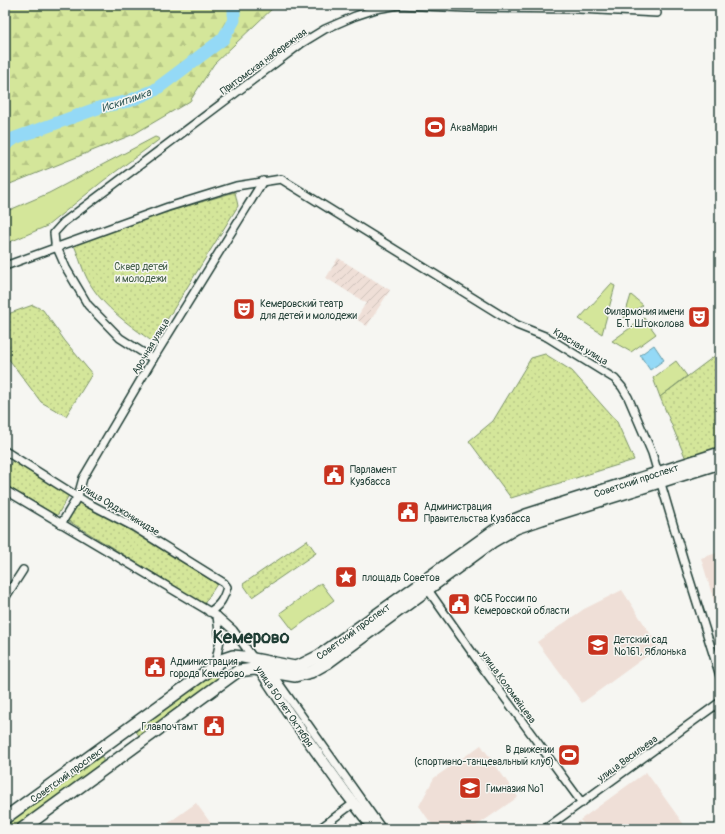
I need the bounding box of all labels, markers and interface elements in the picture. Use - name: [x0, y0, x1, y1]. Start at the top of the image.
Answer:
- street label: Притомская набережная: [218, 26, 310, 97]
- water label: Искитимка: [100, 86, 153, 115]
- sports icon: АкваМарин: [422, 114, 448, 140]
- place label: АкваМарин: [450, 122, 497, 134]
- park label: Сквер детей и молодежи: [114, 261, 168, 285]
- theatre icon: Кемеровский театр для детей и молодежи: [231, 296, 257, 322]
- place label: Кемеровский театр для детей и молодежи: [260, 298, 358, 322]
- theatre icon: Филармония имени Б.Т. Штоколова: [686, 304, 712, 330]
- place label: Филармония имени Б.Т. Штоколова: [605, 306, 685, 330]
- street label: Арочная улица: [129, 316, 172, 377]
- street label: Красная улица: [551, 326, 610, 368]
- public building icon: Парламент Кузбасса: [321, 462, 347, 488]
- street label: Советский проспект: [592, 462, 680, 500]
- place label: Парламент Кузбасса: [350, 464, 397, 488]
- street label: улица Орджоникидзе: [77, 481, 162, 538]
- public building icon: Администрация Правительства Кузбасса: [395, 499, 421, 525]
- place label: Администрация Правительства Кузбасса: [424, 501, 531, 525]
- place icon: площадь Советов: [333, 564, 359, 590]
- place label: площадь Советов: [362, 572, 440, 584]
- public building icon: ФСБ России по Кемеровской области: [446, 591, 472, 617]
- place label: ФСБ России по Кемеровской области: [474, 593, 570, 617]
- street label: Советский проспект: [314, 601, 393, 663]
- district label: Кемерово: [213, 626, 290, 649]
- school or university icon: Детский сад №161, Яблонька: [585, 632, 611, 658]
- place label: Детский сад №161, Яблонька: [613, 634, 686, 658]
- street label: улица Коломейцева: [477, 648, 538, 726]
- public building icon: Администрация города Кемерово: [142, 654, 168, 680]
- place label: Администрация города Кемерово: [170, 656, 245, 680]
- street label: улица 50 лет Октября: [252, 663, 316, 750]
- public building icon: Главпочтамт: [201, 713, 227, 739]
- place label: Главпочтамт: [142, 721, 198, 733]
- street label: улица Васильева: [594, 733, 660, 785]
- sports icon: В движении (спортивно-танцевальный клуб): [556, 742, 582, 768]
- street label: Советский проспект: [28, 744, 107, 806]
- place label: В движении (спортивно-танцевальный клуб): [414, 744, 555, 768]
- school or university icon: Гимназия №1: [457, 775, 483, 801]
- place label: Гимназия №1: [486, 783, 544, 795]

